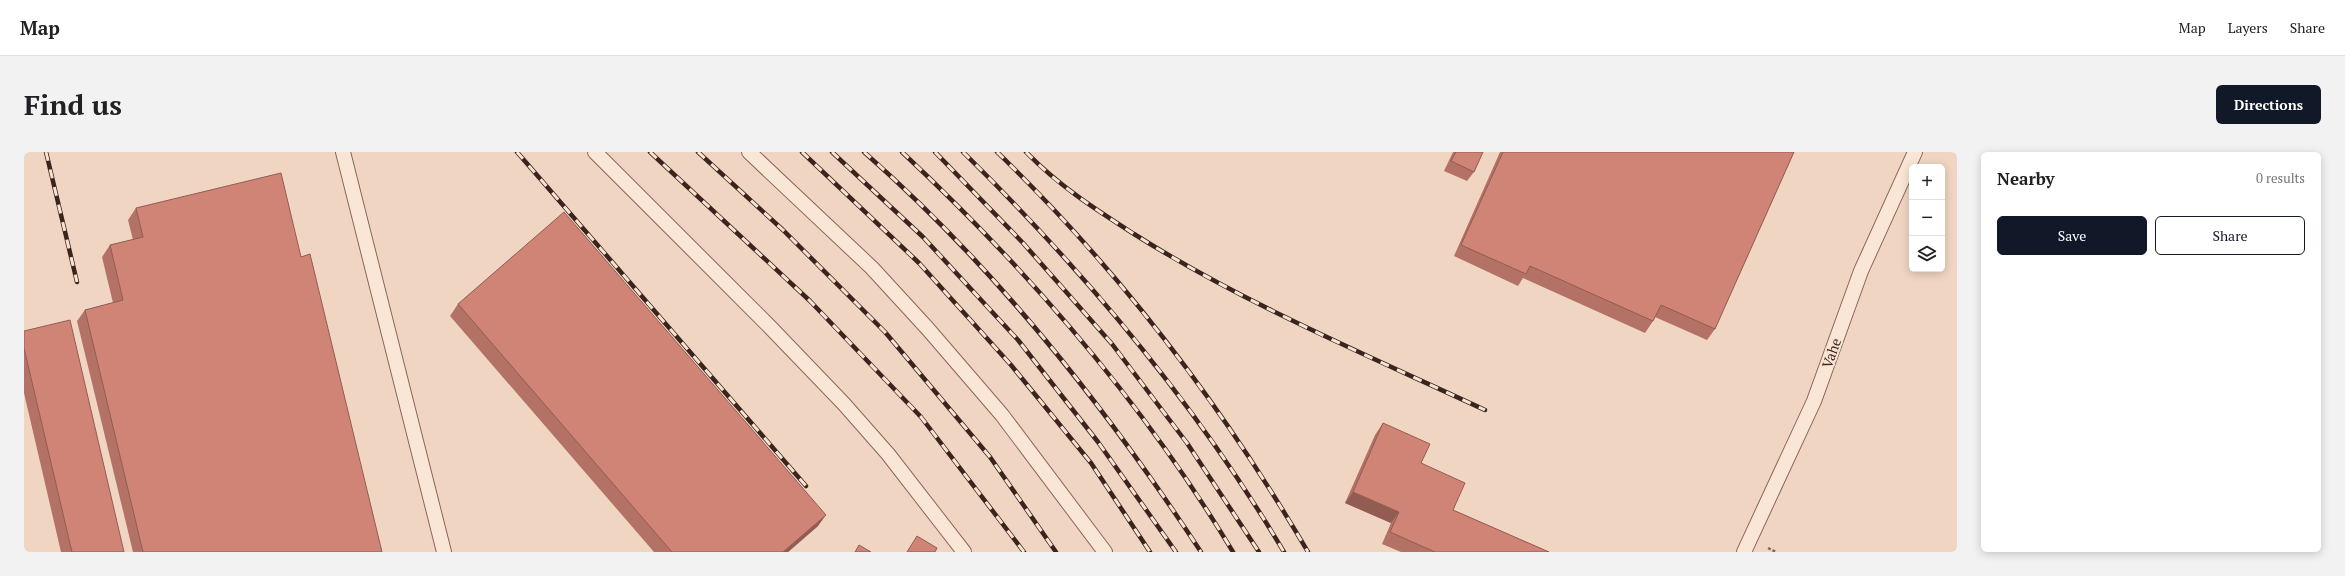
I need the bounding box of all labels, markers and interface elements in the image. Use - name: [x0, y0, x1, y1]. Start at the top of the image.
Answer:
- text: Map: [20, 15, 60, 40]
- text: Map: [2179, 18, 2206, 37]
- text: Layers: [2228, 18, 2268, 37]
- text: Share: [2290, 18, 2325, 37]
- button: Directions: [2216, 85, 2321, 124]
- text: Find us: [24, 86, 122, 123]
- map controls: [1909, 164, 1945, 272]
- button: +: [1909, 164, 1945, 200]
- text: Nearby: [1997, 167, 2055, 190]
- text: 0 results: [2256, 169, 2305, 187]
- button: −: [1909, 200, 1945, 236]
- button: Save: [1997, 216, 2147, 255]
- button: Share: [2155, 216, 2305, 255]
- button: layers: [1909, 236, 1945, 272]
- street label: Vahe: [1817, 335, 1845, 371]

